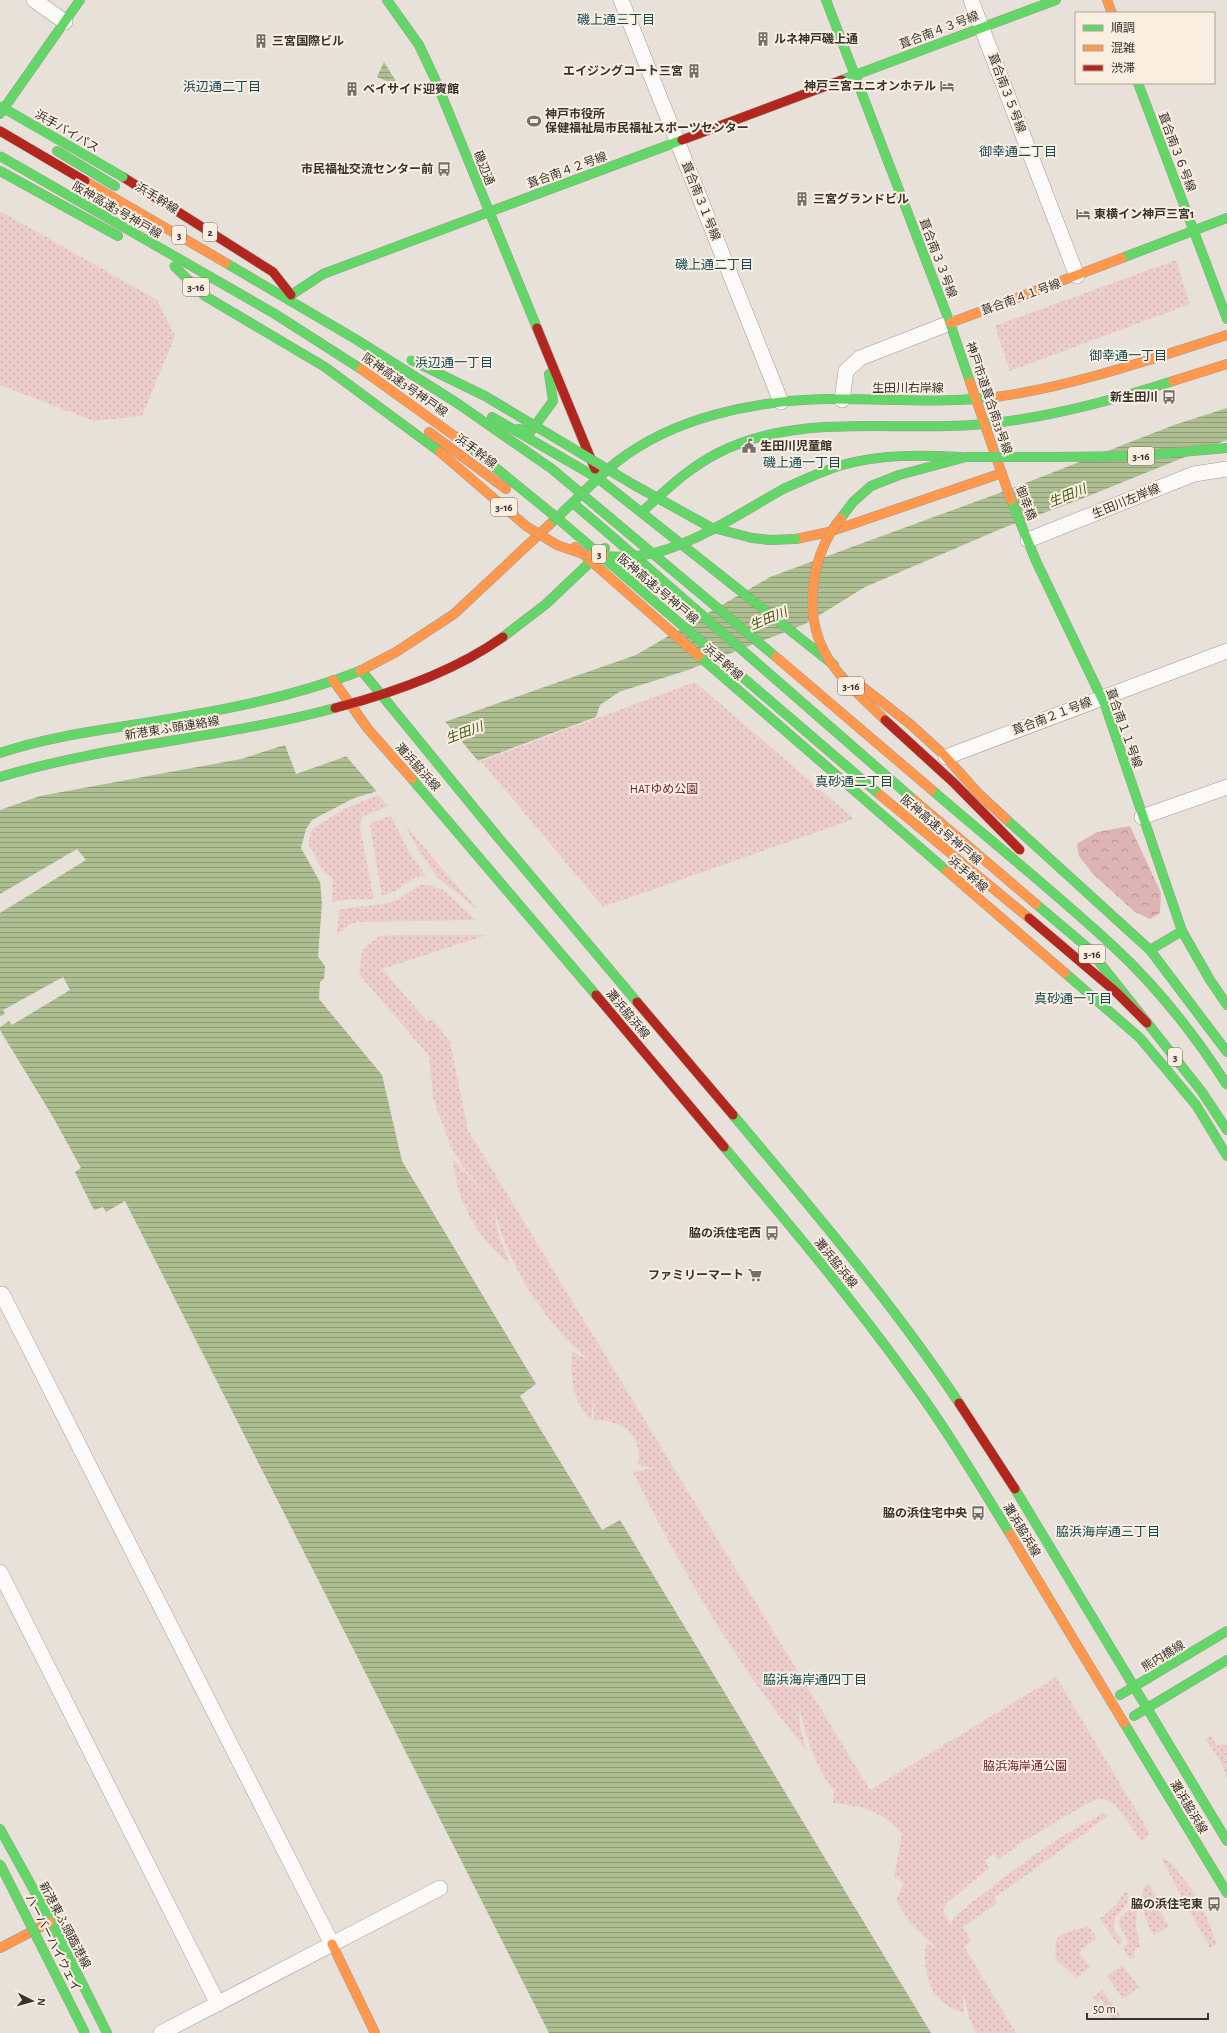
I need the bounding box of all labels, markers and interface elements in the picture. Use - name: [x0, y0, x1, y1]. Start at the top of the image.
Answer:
- street label: 葺合南４３号線: [897, 8, 980, 51]
- legend: [1075, 12, 1215, 84]
- district label: 磯上通三丁目: [577, 13, 655, 27]
- text: 順調: [1111, 22, 1135, 34]
- building icon: ルネ神戸磯上通: [755, 31, 771, 47]
- place label: ルネ神戸磯上通: [774, 32, 858, 45]
- building icon: 三宮国際ビル: [253, 33, 269, 49]
- place label: 三宮国際ビル: [272, 34, 344, 47]
- text: 混雑: [1111, 41, 1135, 54]
- street label: 葺合南３５号線: [986, 51, 1029, 134]
- text: 渋滞: [1111, 62, 1135, 74]
- building icon: エイジングコート三宮: [686, 63, 702, 79]
- place label: エイジングコート三宮: [563, 64, 683, 77]
- hotel icon: 神戸三宮ユニオンホテル: [939, 78, 955, 94]
- place label: 神戸三宮ユニオンホテル: [804, 79, 936, 92]
- district label: 浜辺通二丁目: [183, 80, 261, 94]
- building icon: ベイサイド迎賓館: [344, 81, 360, 97]
- place label: ベイサイド迎賓館: [363, 83, 459, 95]
- street label: 浜手バイパス: [33, 107, 102, 154]
- place label: 神戸市役所 保健福祉局市民福祉スポーツセンター: [545, 107, 749, 134]
- street label: 葺合南３６号線: [1156, 110, 1199, 193]
- sports icon: 神戸市役所 保健福祉局市民福祉スポーツセンター: [526, 113, 542, 129]
- district label: 御幸通二丁目: [979, 145, 1057, 159]
- street label: 磯辺通: [472, 149, 497, 187]
- street label: 葺合南４２号線: [525, 149, 609, 190]
- street label: 葺合南３１号線: [680, 159, 723, 242]
- bus stop icon: 市民福祉交流センター前: [436, 161, 452, 177]
- place label: 市民福祉交流センター前: [301, 162, 433, 175]
- street label: 阪神高速3号神戸線: [70, 179, 164, 240]
- street label: 浜手幹線: [133, 179, 181, 216]
- building icon: 三宮グランドビル: [794, 191, 810, 207]
- place label: 三宮グランドビル: [813, 192, 909, 205]
- hotel icon: 東横イン神戸三宮1: [1075, 206, 1091, 222]
- place label: 東横イン神戸三宮1: [1094, 207, 1194, 220]
- street label: 葺合南３３号線: [917, 216, 960, 299]
- road number: 2: [203, 223, 217, 241]
- road number: 3: [172, 226, 186, 244]
- district label: 磯上通二丁目: [675, 258, 753, 272]
- street label: 葺合南４１号線: [979, 276, 1063, 317]
- road number: 3-16: [183, 278, 209, 296]
- street label: 神戸市道葺合南33号線: [964, 340, 1015, 456]
- district label: 御幸通一丁目: [1089, 349, 1167, 363]
- street label: 阪神高速3号神戸線: [360, 350, 450, 419]
- district label: 浜辺通一丁目: [415, 356, 493, 370]
- street label: 生田川右岸線: [872, 381, 944, 394]
- bus stop icon: 新生田川: [1161, 389, 1177, 405]
- place label: 新生田川: [1110, 390, 1158, 403]
- street label: 浜手幹線: [453, 431, 499, 470]
- public building icon: 生田川児童館: [741, 438, 757, 454]
- place label: 生田川児童館: [760, 439, 832, 452]
- road number: 3-16: [1128, 447, 1154, 465]
- district label: 磯上通一丁目: [763, 456, 841, 470]
- water label: 生田川: [1047, 481, 1090, 510]
- street label: 生田川左岸線: [1090, 481, 1162, 520]
- street label: 御幸橋: [1014, 484, 1039, 522]
- road number: 3-16: [491, 498, 517, 516]
- road number: 3: [592, 545, 606, 563]
- street label: 阪神高速3号神戸線: [615, 551, 701, 626]
- water label: 生田川: [748, 604, 791, 633]
- street label: 浜手幹線: [701, 641, 746, 682]
- road number: 3-16: [838, 677, 864, 695]
- street label: 葺合南１１号線: [1104, 686, 1145, 770]
- street label: 葺合南２１号線: [1010, 694, 1093, 737]
- street label: 新港東ふ頭連絡線: [123, 714, 220, 741]
- water label: 生田川: [444, 719, 487, 746]
- street label: 灘浜脇浜線: [393, 740, 443, 793]
- district label: 真砂通二丁目: [815, 775, 893, 789]
- park label: HATゆめ公園: [630, 782, 698, 795]
- street label: 阪神高速3号神戸線: [898, 792, 984, 867]
- street label: 浜手幹線: [946, 853, 991, 894]
- road number: 3-16: [1079, 945, 1105, 963]
- street label: 灘浜脇浜線: [604, 987, 653, 1041]
- district label: 真砂通一丁目: [1034, 992, 1112, 1006]
- road number: 3: [1168, 1048, 1182, 1066]
- bus stop icon: 脇の浜住宅西: [764, 1225, 780, 1241]
- place label: 脇の浜住宅西: [689, 1226, 761, 1239]
- street label: 灘浜脇浜線: [812, 1235, 860, 1290]
- supermarket icon: ファミリーマート: [747, 1267, 763, 1283]
- place label: ファミリーマート: [648, 1269, 744, 1281]
- street label: 灘浜脇浜線: [1001, 1501, 1043, 1559]
- bus stop icon: 脇の浜住宅中央: [970, 1505, 986, 1521]
- place label: 脇の浜住宅中央: [883, 1506, 967, 1519]
- district label: 脇浜海岸通三丁目: [1056, 1525, 1160, 1539]
- street label: 熊内橋線: [1139, 1638, 1187, 1674]
- district label: 脇浜海岸通四丁目: [763, 1673, 867, 1687]
- park label: 脇浜海岸通公園: [983, 1759, 1067, 1772]
- street label: 灘浜脇浜線: [1168, 1778, 1210, 1836]
- street label: 新港東ふ頭臨港線: [37, 1879, 94, 1970]
- street label: ハーバーハイウェイ: [23, 1892, 83, 1994]
- bus stop icon: 脇の浜住宅東: [1206, 1896, 1222, 1912]
- place label: 脇の浜住宅東: [1131, 1897, 1203, 1910]
- north arrow: [12, 1981, 52, 2021]
- scale bar: [1087, 1995, 1208, 2021]
- text: N: [36, 1998, 47, 2006]
- text: 50 m: [1093, 2003, 1116, 2015]

